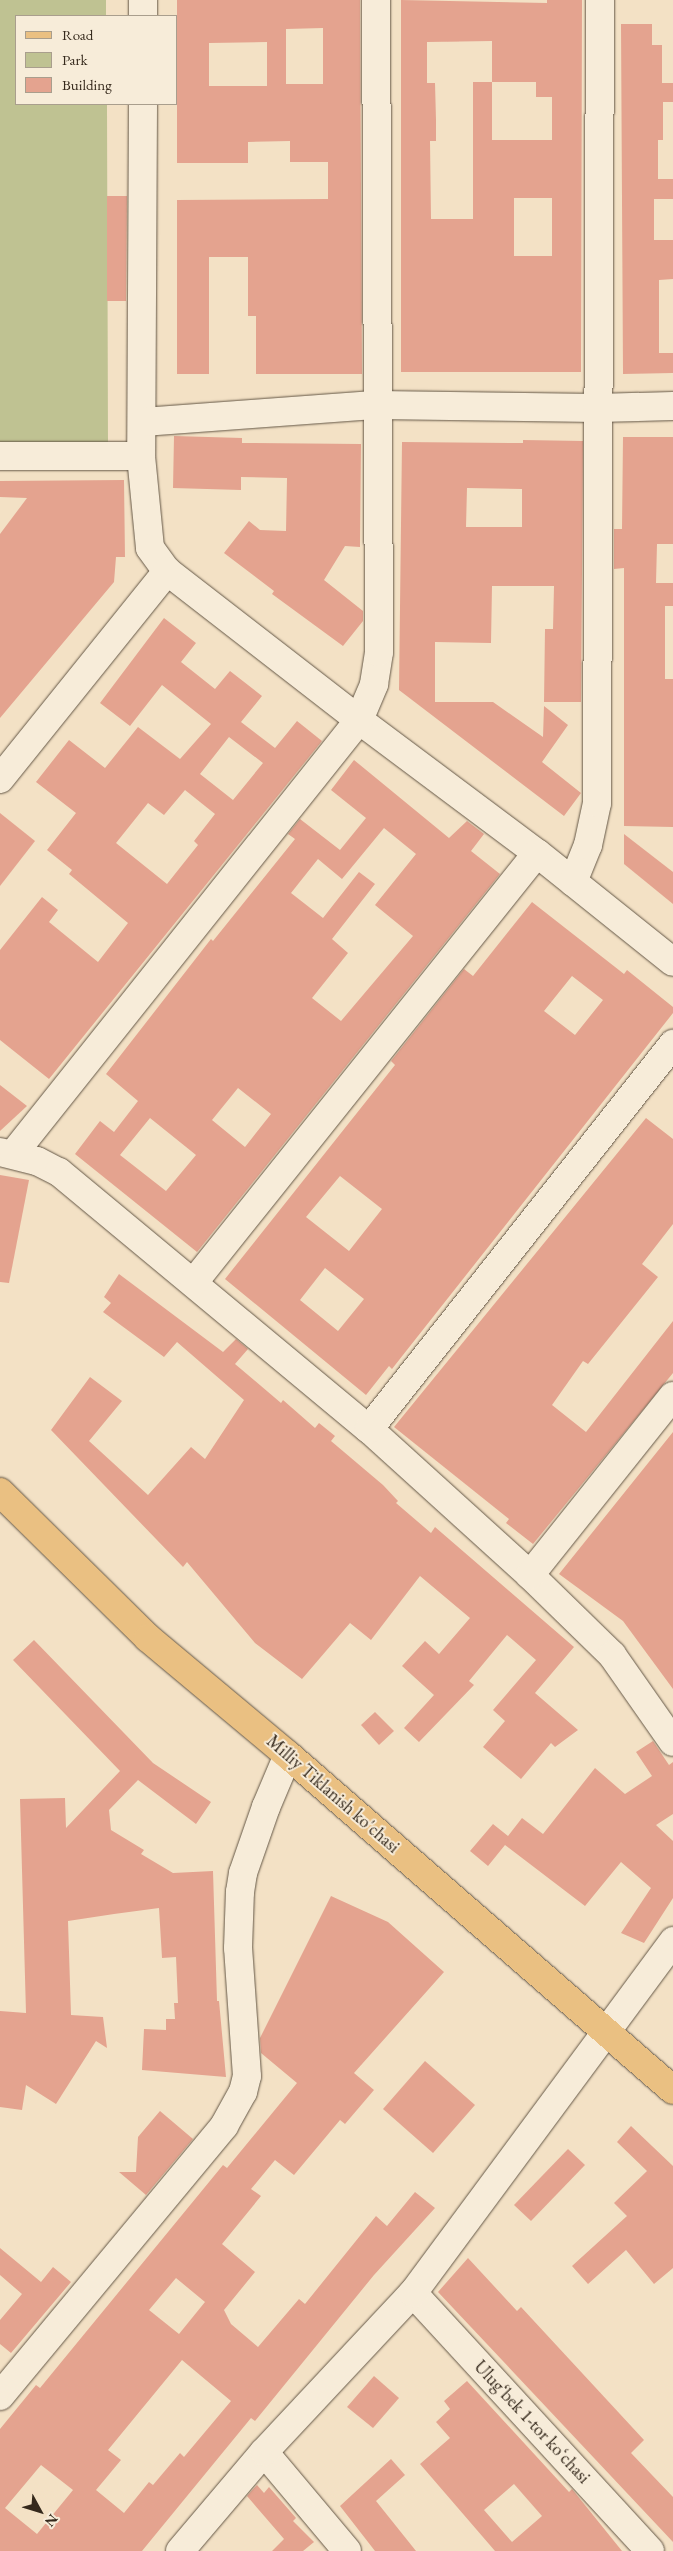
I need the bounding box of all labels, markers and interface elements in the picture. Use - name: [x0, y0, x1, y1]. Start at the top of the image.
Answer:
- legend: [15, 15, 178, 105]
- text: Road: [62, 25, 93, 44]
- text: Park: [62, 50, 88, 69]
- text: Building: [62, 75, 112, 94]
- street label: Milliy Tiklanish ko'chasi: [262, 1730, 404, 1858]
- street label: Ulug‘bek 1-tor koʻchasi: [469, 2356, 595, 2488]
- north arrow: [15, 2486, 65, 2536]
- text: N: [41, 2510, 62, 2530]

